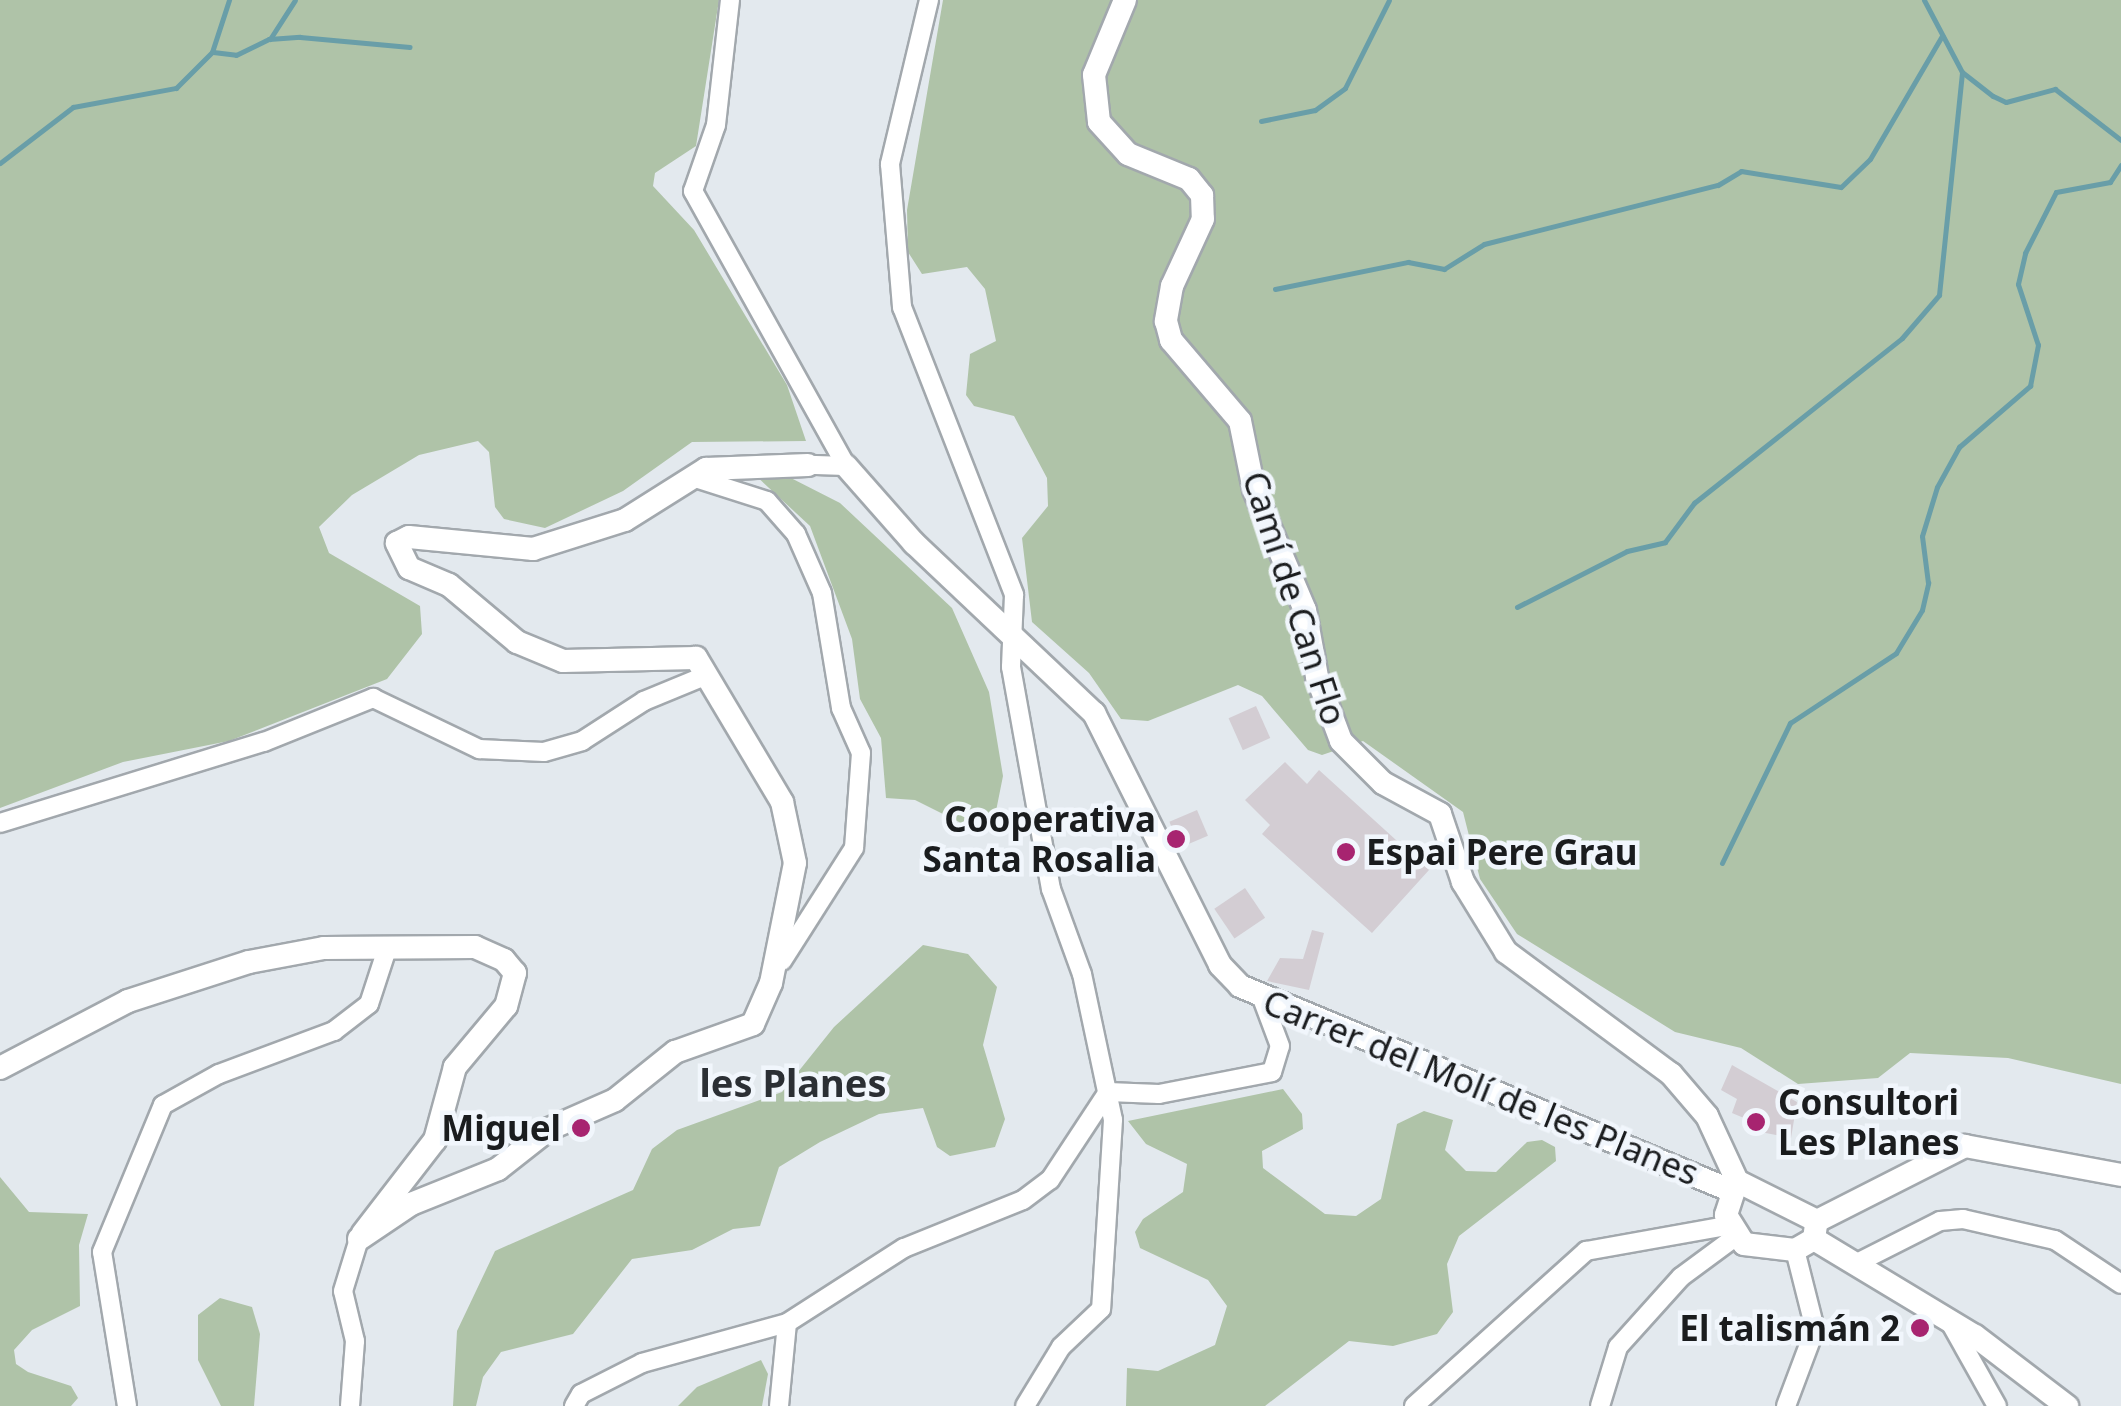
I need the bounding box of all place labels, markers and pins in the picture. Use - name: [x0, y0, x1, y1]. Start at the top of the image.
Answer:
- place label: Cooperativa Santa Rosalia: [923, 798, 1156, 880]
- marker: Cooperativa Santa Rosalia: [1165, 828, 1187, 850]
- place label: Espai Pere Grau: [1366, 831, 1637, 873]
- marker: Espai Pere Grau: [1335, 841, 1357, 863]
- place label: Consultori Les Planes: [1778, 1081, 1959, 1163]
- place label: Miguel: [441, 1107, 561, 1149]
- marker: Consultori Les Planes: [1743, 1109, 1769, 1135]
- marker: Miguel: [570, 1117, 592, 1139]
- place label: El talismán 2: [1679, 1307, 1900, 1349]
- marker: El talismán 2: [1909, 1317, 1931, 1339]

